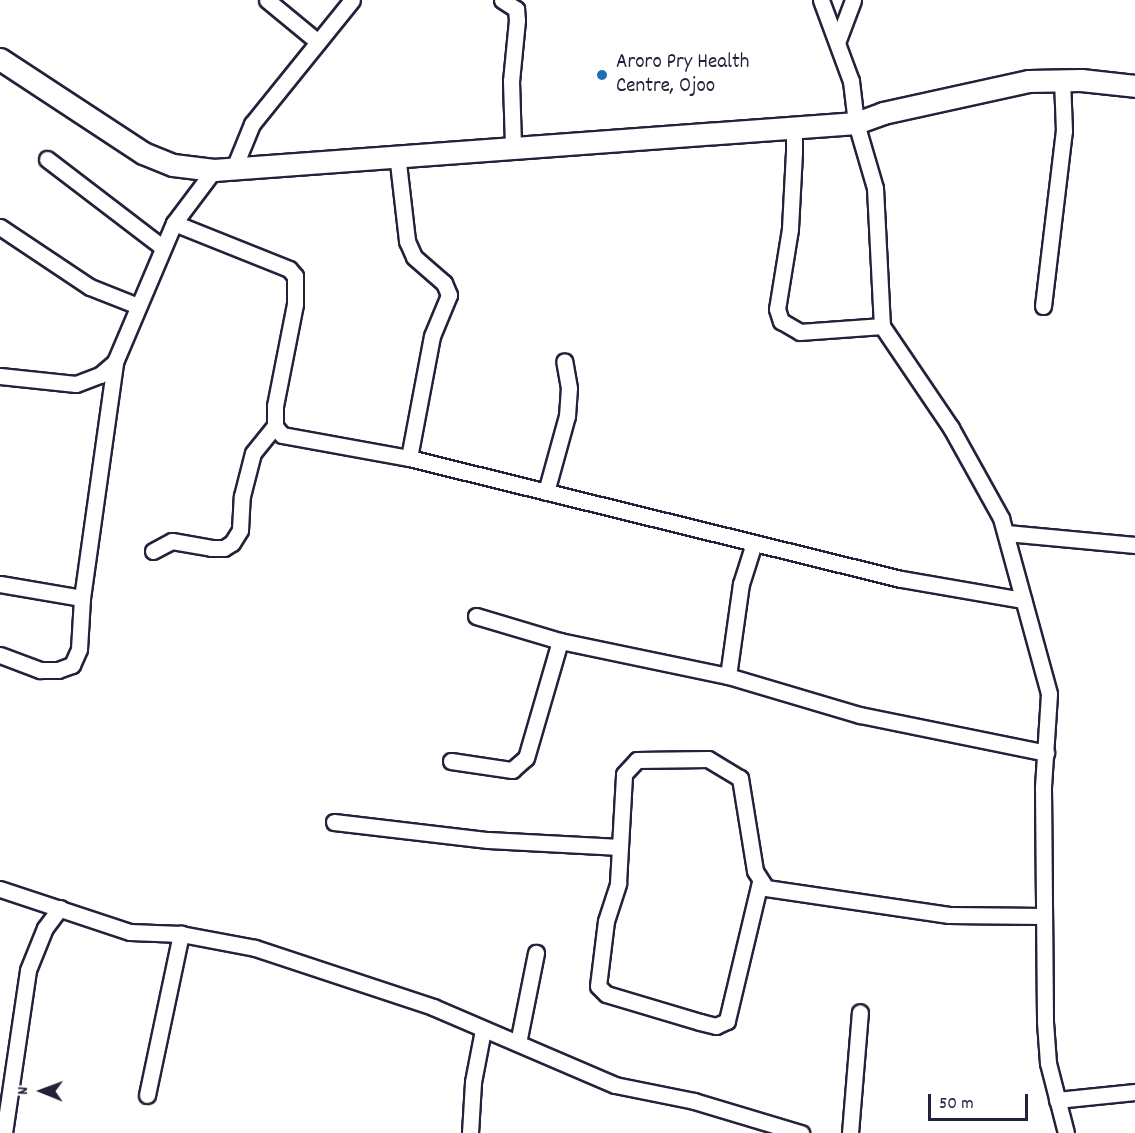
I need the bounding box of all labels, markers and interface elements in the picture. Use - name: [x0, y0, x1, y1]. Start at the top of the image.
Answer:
- place label: Aroro Pry Health Centre, Ojoo: [616, 50, 749, 100]
- marker: Aroro Pry Health Centre, Ojoo: [593, 66, 611, 84]
- north arrow: [12, 1061, 72, 1121]
- scale bar: [931, 1082, 1032, 1120]
- text: N: [12, 1087, 35, 1095]
- text: 50 m: [939, 1092, 974, 1117]

